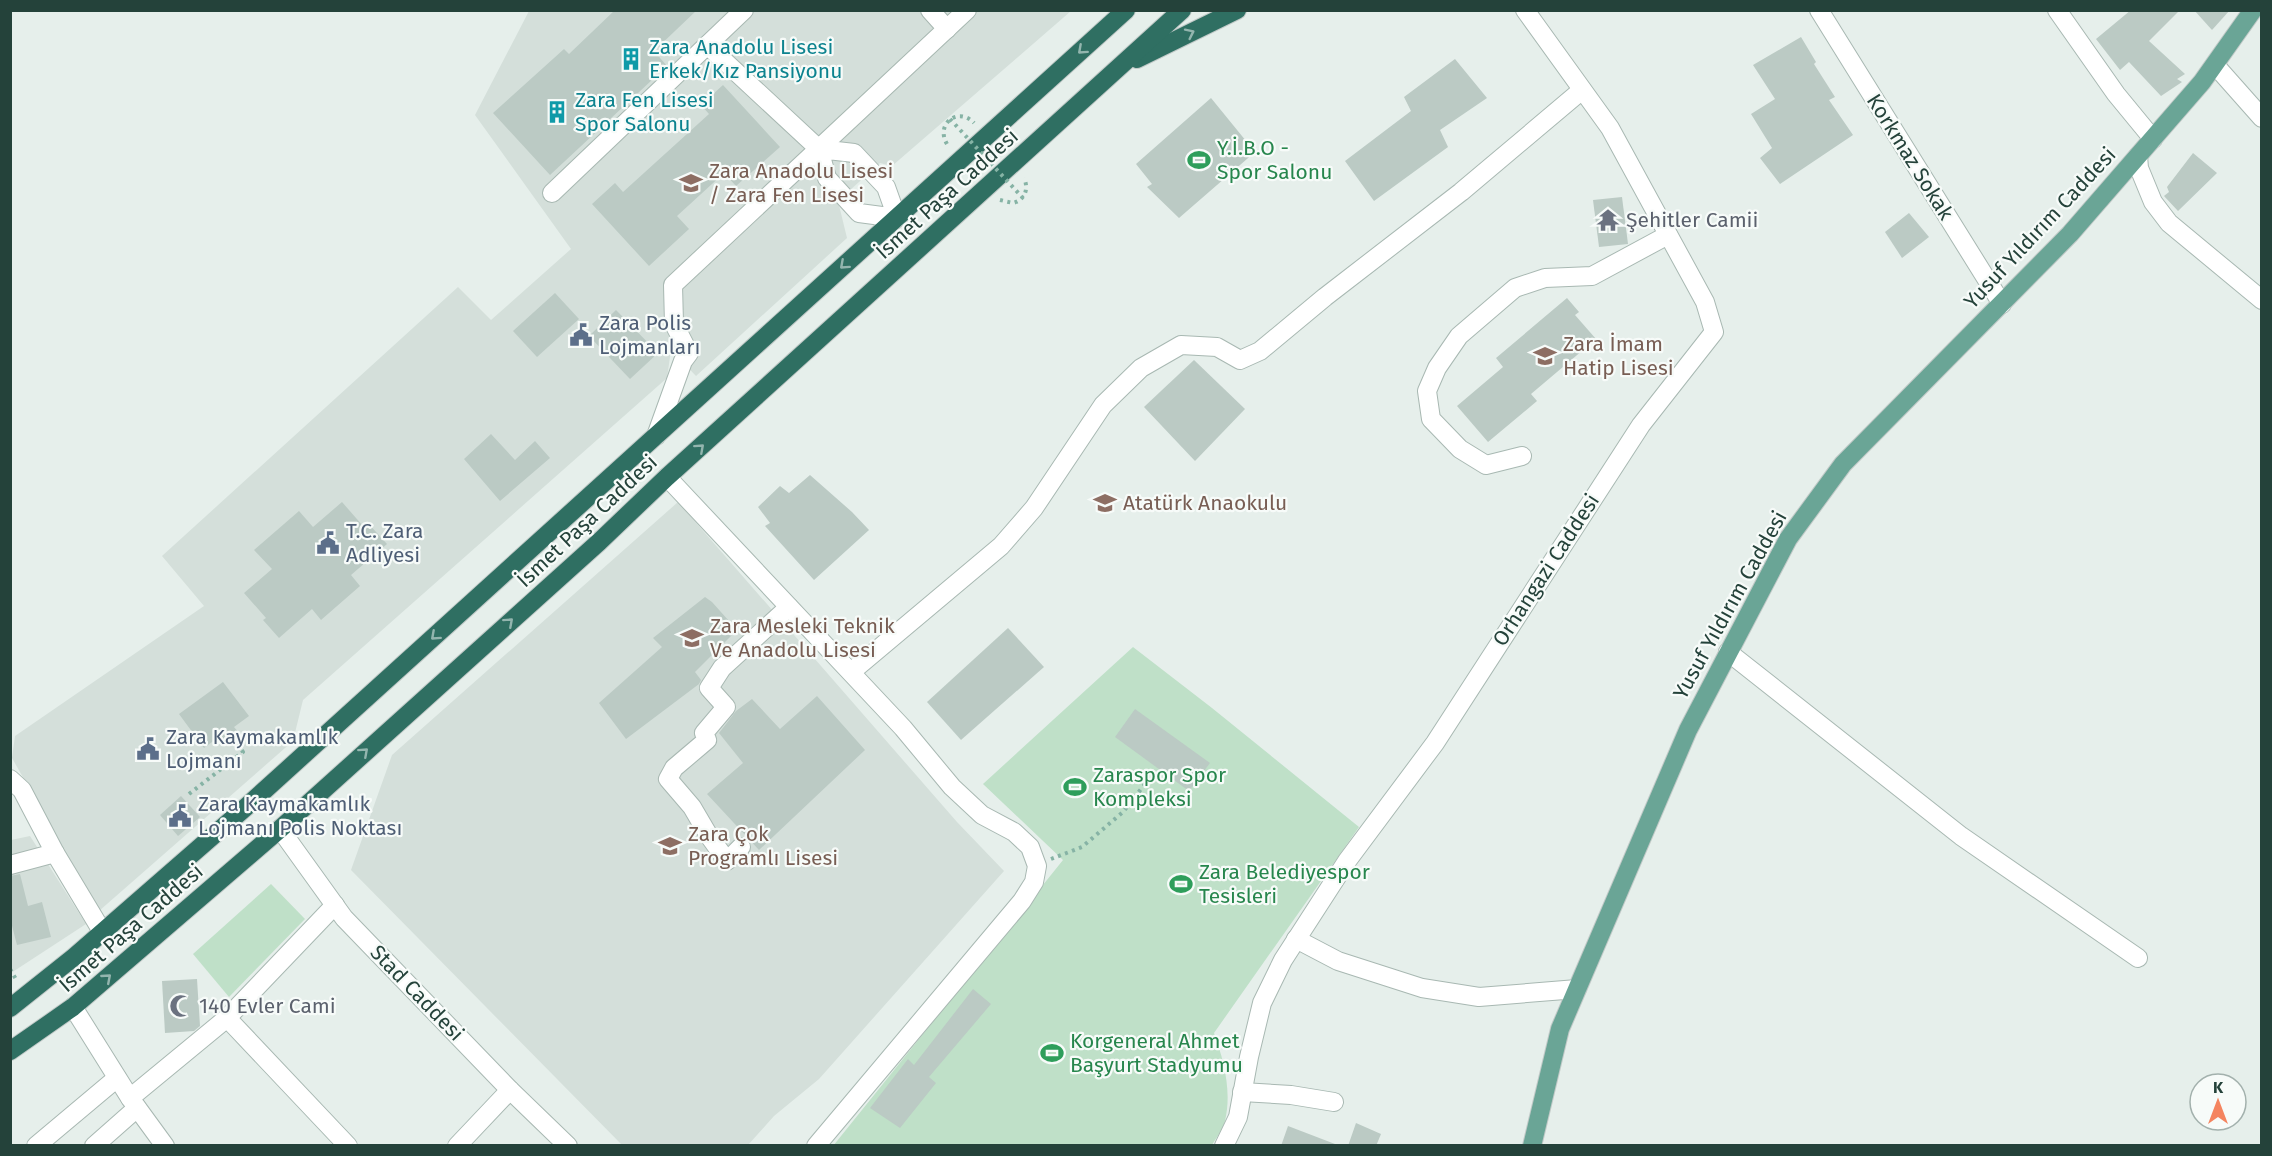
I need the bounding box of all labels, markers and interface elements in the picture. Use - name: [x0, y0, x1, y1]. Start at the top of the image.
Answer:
- one-way arrow: [1184, 29, 1195, 41]
- place label: Zara Anadolu Lisesi Erkek/Kız Pansiyonu: [649, 34, 842, 84]
- one-way arrow: [1078, 43, 1089, 54]
- building icon: Zara Anadolu Lisesi Erkek/Kız Pansiyonu: [618, 46, 644, 72]
- place label: Zara Fen Lisesi Spor Salonu: [575, 87, 714, 137]
- street label: Korkmaz Sokak: [1861, 89, 1959, 225]
- building icon: Zara Fen Lisesi Spor Salonu: [544, 99, 570, 125]
- street label: İsmet Paşa Caddesi: [870, 123, 1024, 265]
- place label: Y.İ.B.O - Spor Salonu: [1217, 135, 1332, 185]
- street label: Yusuf Yıldırım Caddesi: [1958, 142, 2122, 314]
- sports icon: Y.İ.B.O - Spor Salonu: [1186, 147, 1212, 173]
- place label: Zara Anadolu Lisesi / Zara Fen Lisesi: [709, 158, 893, 208]
- school or university icon: Zara Anadolu Lisesi / Zara Fen Lisesi: [678, 170, 704, 196]
- temple icon: Şehitler Camii: [1595, 207, 1621, 233]
- place label: Şehitler Camii: [1626, 207, 1758, 233]
- one-way arrow: [841, 258, 851, 269]
- place label: Zara Polis Lojmanları: [599, 310, 700, 360]
- public building icon: Zara Polis Lojmanları: [568, 322, 594, 348]
- place label: Zara İmam Hatip Lisesi: [1563, 331, 1674, 381]
- school or university icon: Zara İmam Hatip Lisesi: [1532, 343, 1558, 369]
- one-way arrow: [693, 444, 704, 455]
- street label: İsmet Paşa Caddesi: [511, 449, 663, 593]
- street label: Orhangazi Caddesi: [1487, 489, 1605, 651]
- school or university icon: Atatürk Anaokulu: [1092, 490, 1118, 516]
- place label: Atatürk Anaokulu: [1123, 490, 1287, 516]
- street label: Yusuf Yıldırım Caddesi: [1667, 506, 1793, 704]
- place label: T.C. Zara Adliyesi: [346, 518, 423, 568]
- public building icon: T.C. Zara Adliyesi: [315, 530, 341, 556]
- place label: Zara Mesleki Teknik Ve Anadolu Lisesi: [710, 613, 895, 663]
- one-way arrow: [503, 618, 513, 629]
- school or university icon: Zara Mesleki Teknik Ve Anadolu Lisesi: [679, 625, 705, 651]
- one-way arrow: [431, 628, 442, 639]
- place label: Zara Kaymakamlık Lojmanı: [166, 724, 338, 774]
- public building icon: Zara Kaymakamlık Lojmanı: [135, 736, 161, 762]
- one-way arrow: [357, 748, 368, 759]
- place label: Zaraspor Spor Kompleksi: [1093, 762, 1226, 812]
- sports icon: Zaraspor Spor Kompleksi: [1062, 774, 1088, 800]
- place label: Zara Kaymakamlık Lojmanı Polis Noktası: [198, 791, 402, 841]
- public building icon: Zara Kaymakamlık Lojmanı Polis Noktası: [167, 803, 193, 829]
- place label: Zara Çok Programlı Lisesi: [688, 821, 838, 871]
- school or university icon: Zara Çok Programlı Lisesi: [657, 833, 683, 859]
- street label: İsmet Paşa Caddesi: [54, 858, 208, 998]
- place label: Zara Belediyespor Tesisleri: [1199, 859, 1370, 909]
- sports icon: Zara Belediyespor Tesisleri: [1168, 871, 1194, 897]
- street label: Stad Caddesi: [365, 939, 469, 1047]
- one-way arrow: [100, 974, 111, 985]
- mosque icon: 140 Evler Cami: [168, 993, 194, 1019]
- place label: 140 Evler Cami: [199, 993, 336, 1019]
- place label: Korgeneral Ahmet Başyurt Stadyumu: [1070, 1028, 1243, 1078]
- sports icon: Korgeneral Ahmet Başyurt Stadyumu: [1039, 1040, 1065, 1066]
- north arrow: [2188, 1072, 2248, 1132]
- text: K: [2213, 1078, 2224, 1097]

